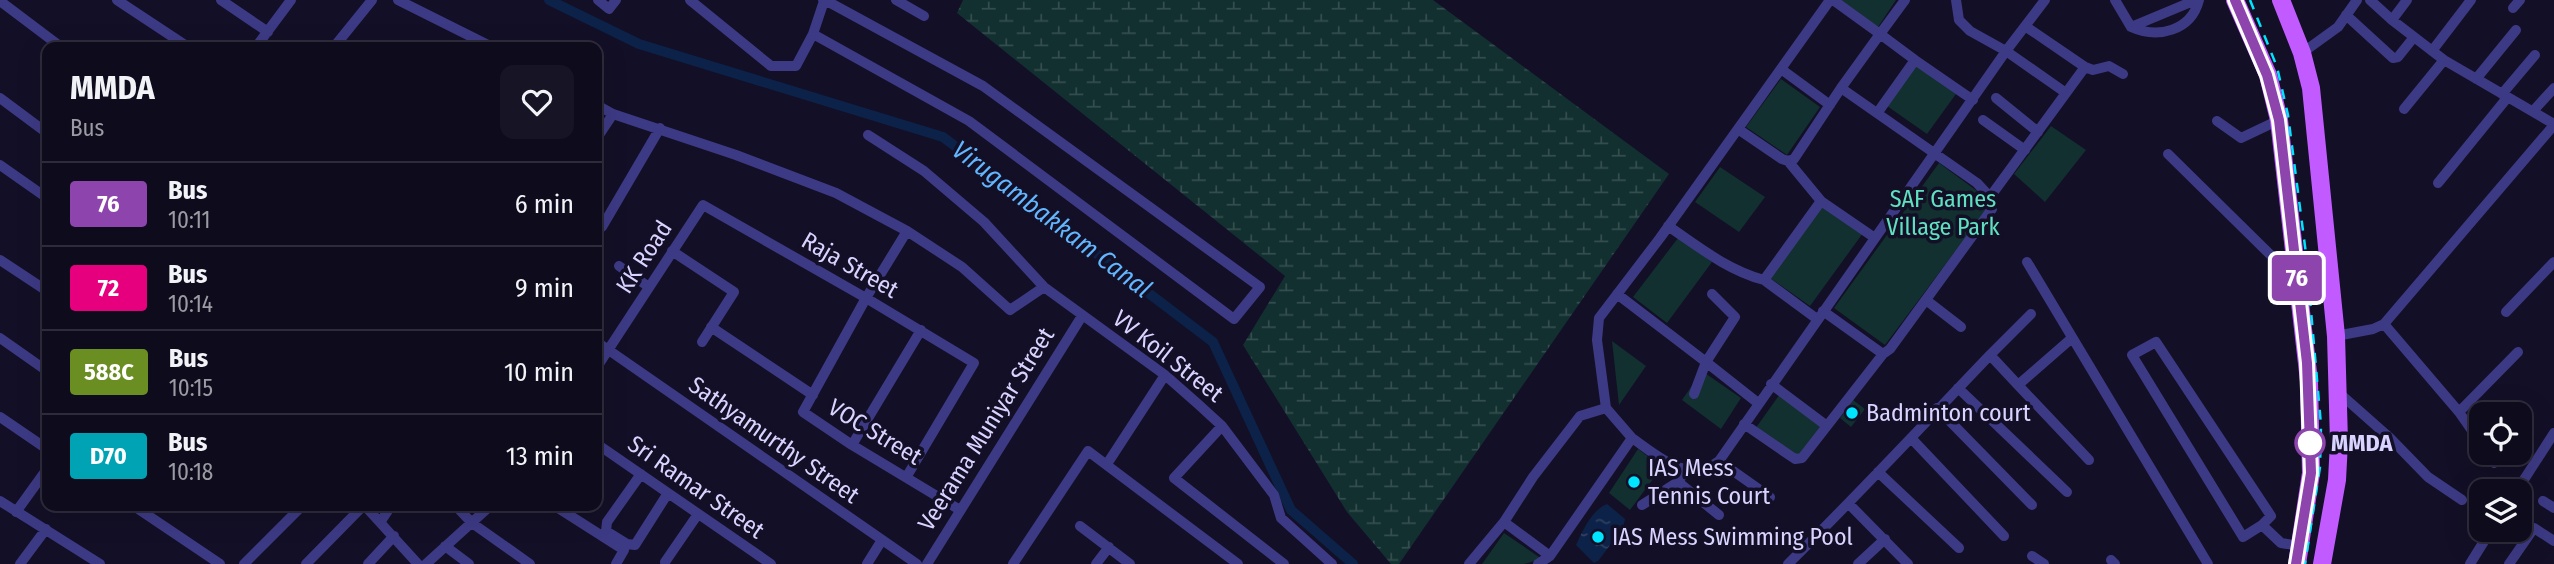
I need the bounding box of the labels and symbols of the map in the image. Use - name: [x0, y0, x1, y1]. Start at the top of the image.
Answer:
- water label: Virugambakkam Canal: [946, 134, 1158, 305]
- park label: SAF Games Village Park: [1886, 185, 2000, 241]
- street label: KK Road: [610, 215, 678, 299]
- street label: Raja Street: [797, 226, 903, 304]
- line badge: 76: [2266, 255, 2328, 301]
- street label: VV Koil Street: [1107, 304, 1229, 408]
- street label: Veerama Muniyar Street: [912, 322, 1060, 536]
- street label: Sathyamurthy Street: [684, 371, 865, 509]
- street label: VOC Street: [823, 393, 927, 471]
- place label: Badminton court: [1866, 399, 2031, 427]
- marker: Badminton court: [1844, 405, 1860, 421]
- marker: MMDA: [2295, 428, 2325, 458]
- place label: MMDA: [2331, 429, 2394, 457]
- street label: Sri Ramar Street: [623, 430, 770, 544]
- place label: IAS Mess Tennis Court: [1648, 454, 1770, 510]
- marker: IAS Mess Tennis Court: [1626, 474, 1642, 490]
- place label: IAS Mess Swimming Pool: [1612, 523, 1853, 551]
- marker: IAS Mess Swimming Pool: [1590, 529, 1606, 545]

